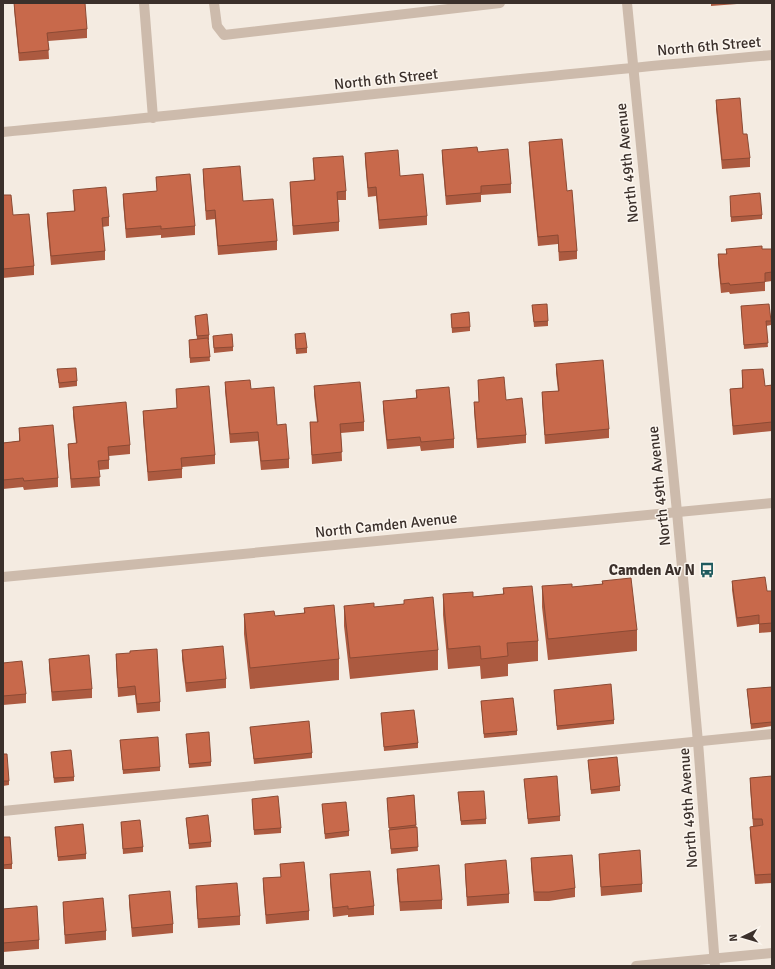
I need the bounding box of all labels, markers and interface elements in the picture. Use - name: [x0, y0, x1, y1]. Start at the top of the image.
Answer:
- street label: North 6th Street: [656, 32, 762, 60]
- street label: North 6th Street: [333, 65, 439, 93]
- street label: North 49th Avenue: [612, 102, 642, 224]
- street label: North 49th Avenue: [644, 425, 674, 547]
- street label: North Camden Avenue: [314, 509, 458, 541]
- place label: Camden Av N: [609, 561, 695, 579]
- bus stop icon: Camden Av N: [698, 561, 716, 579]
- street label: North 49th Avenue: [675, 747, 701, 869]
- north arrow: [723, 917, 763, 957]
- text: N: [727, 933, 740, 942]

